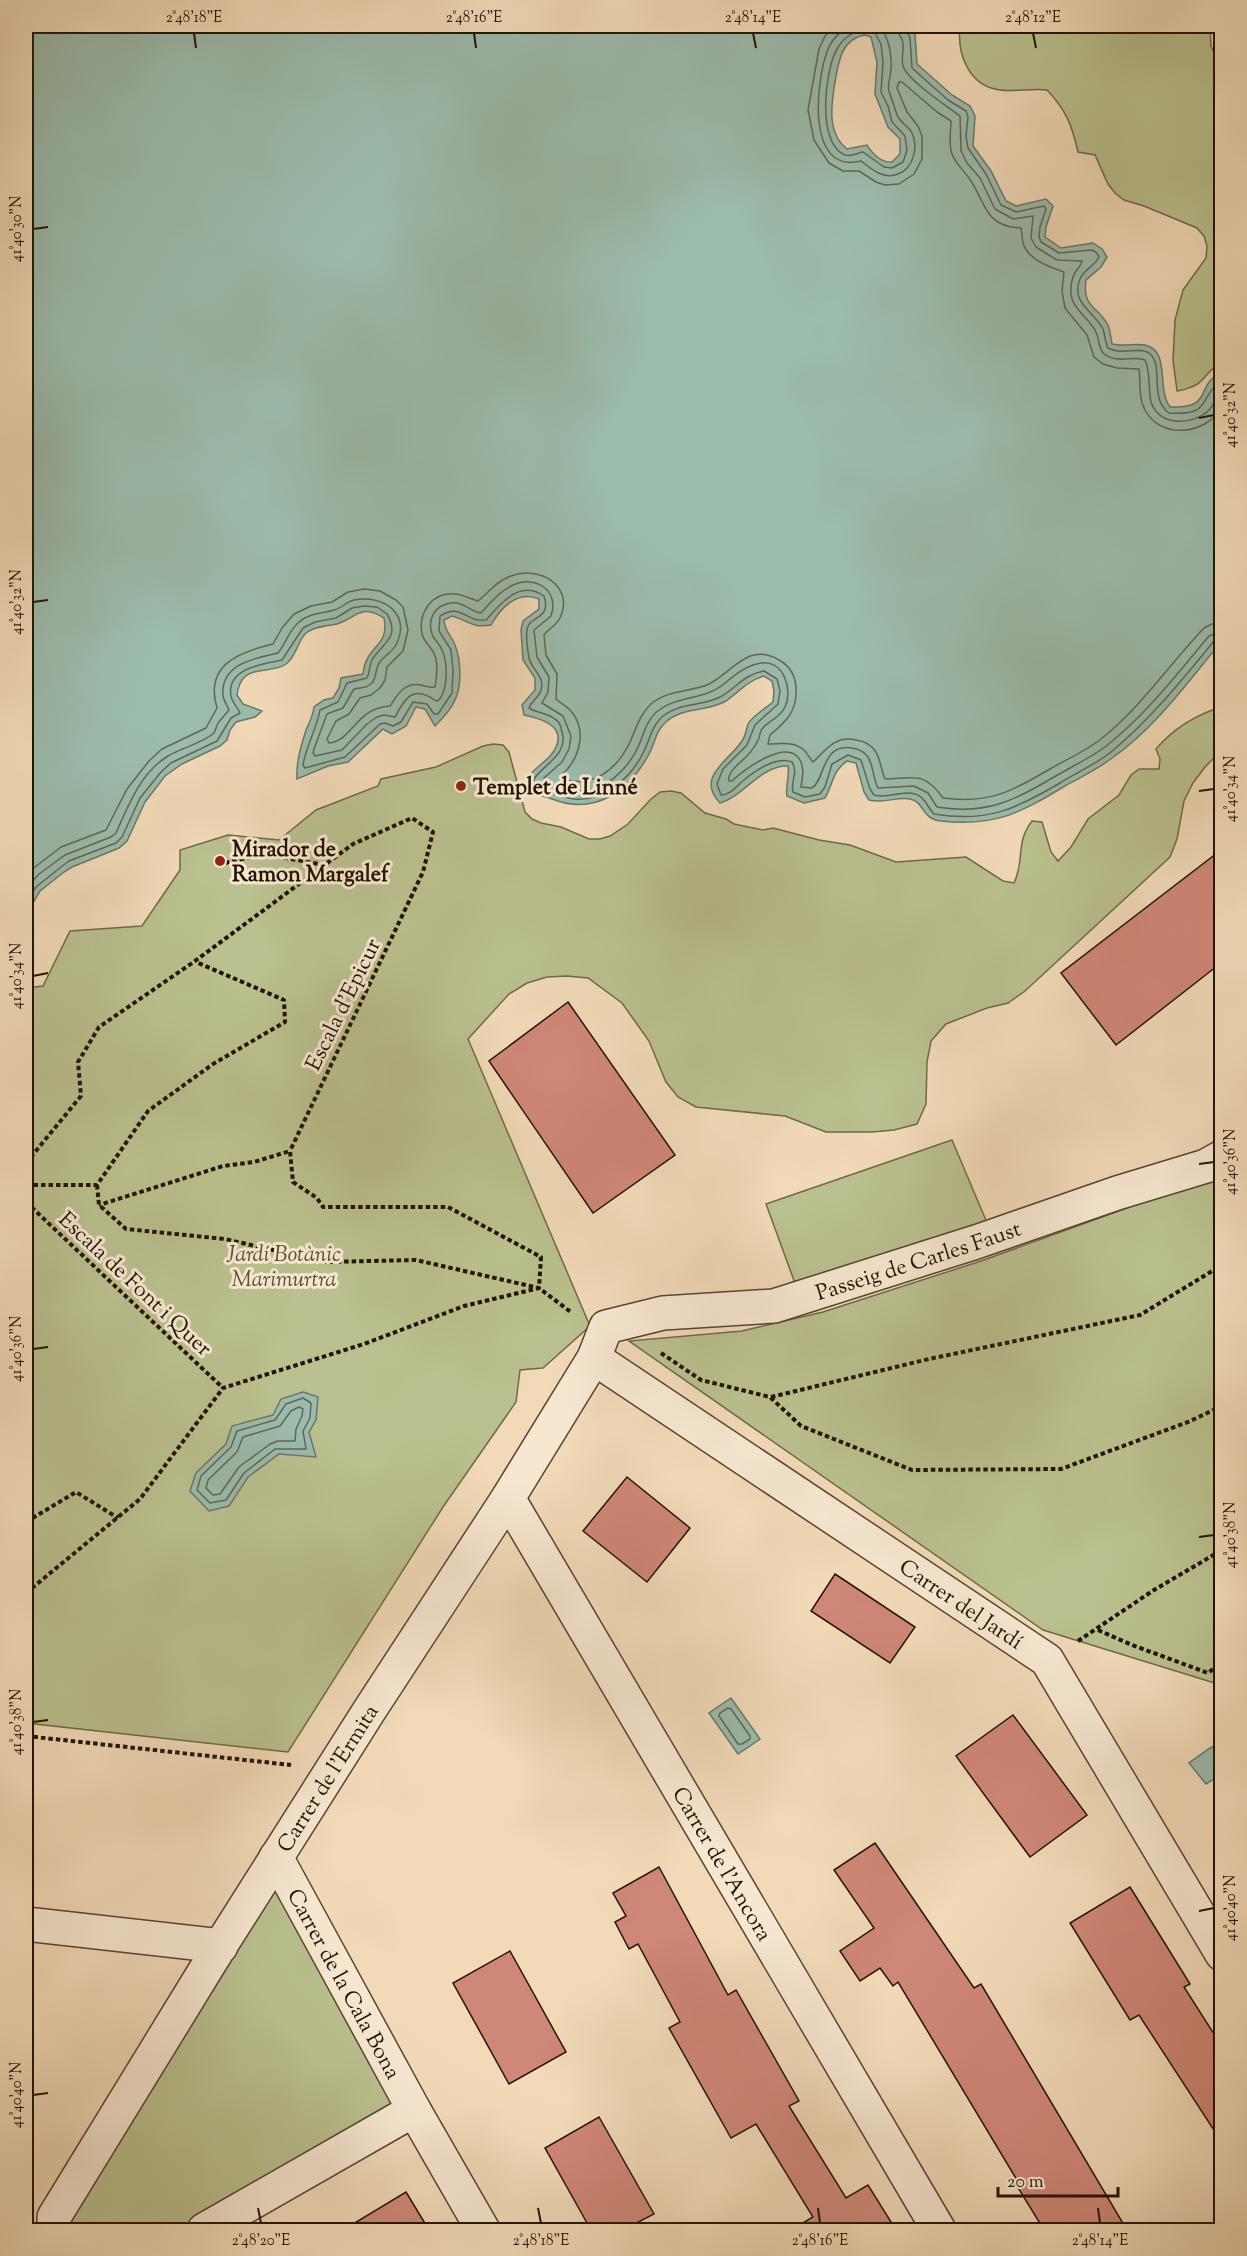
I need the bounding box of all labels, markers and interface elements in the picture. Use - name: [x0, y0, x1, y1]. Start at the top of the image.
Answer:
- text: 2°48'18"E: [166, 8, 222, 29]
- text: 2°48'16"E: [446, 8, 502, 29]
- text: 2°48'14"E: [725, 8, 781, 29]
- text: 2°48'12"E: [1005, 8, 1061, 29]
- text: 41°40'30"N: [7, 196, 28, 262]
- text: 41°40'32"N: [1221, 382, 1242, 448]
- text: 41°40'32"N: [7, 569, 28, 635]
- text: 41°40'34"N: [1221, 756, 1242, 822]
- place label: Templet de Linné: [473, 773, 638, 805]
- marker: Templet de Linné: [454, 779, 468, 793]
- place label: Mirador de Ramon Margalef: [232, 835, 390, 892]
- marker: Mirador de Ramon Margalef: [213, 854, 227, 868]
- street label: Escala d'Epicur: [299, 934, 391, 1077]
- text: 41°40'34"N: [7, 943, 28, 1009]
- text: 41°40'36"N: [1221, 1129, 1242, 1195]
- street label: Escala de Font i Quer: [50, 1205, 218, 1365]
- street label: Passeig de Carles Faust: [812, 1214, 1026, 1311]
- park label: Jardí Botànic Marimurtra: [226, 1240, 341, 1297]
- text: 41°40'36"N: [7, 1316, 28, 1382]
- text: 41°40'38"N: [1221, 1502, 1242, 1568]
- street label: Carrer del Jardí: [892, 1553, 1029, 1659]
- text: 41°40'38"N: [7, 1689, 28, 1755]
- street label: Carrer de l'Ermita: [270, 1699, 388, 1860]
- street label: Carrer de l'Ancora: [662, 1782, 779, 1948]
- text: 41°40'40"N: [1221, 1875, 1242, 1941]
- street label: Carrer de la Cala Bona: [277, 1884, 407, 2086]
- text: 41°40'40"N: [7, 2062, 28, 2128]
- scale bar: [998, 2160, 1118, 2198]
- text: 20 m: [1007, 2170, 1044, 2196]
- text: 2°48'20"E: [232, 2231, 290, 2252]
- text: 2°48'18"E: [513, 2231, 569, 2252]
- text: 2°48'16"E: [792, 2231, 848, 2252]
- text: 2°48'14"E: [1072, 2231, 1128, 2252]

